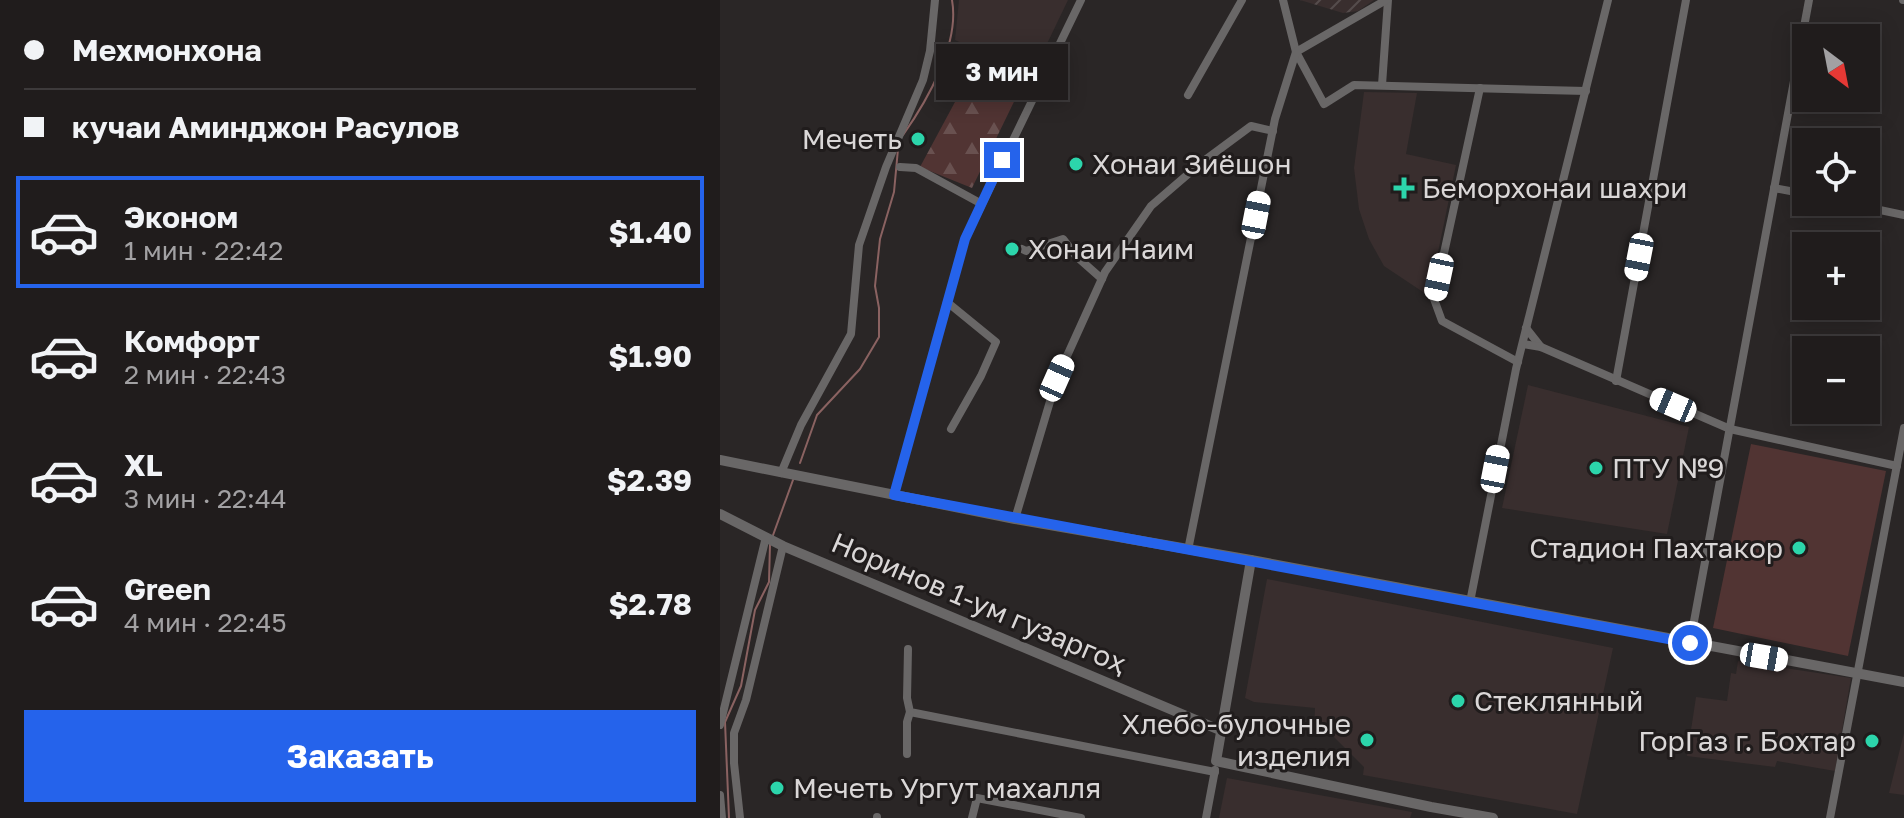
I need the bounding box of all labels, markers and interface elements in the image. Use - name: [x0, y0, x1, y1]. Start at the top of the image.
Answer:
- north arrow: [1792, 24, 1880, 112]
- map controls: [1792, 24, 1880, 424]
- text: Мехмонхона: [72, 32, 262, 68]
- callout: 3 мин: [936, 44, 1068, 100]
- text: 3 мин: [966, 56, 1038, 87]
- text: кучаи Аминджон Расулов: [72, 109, 459, 145]
- place label: Мечеть: [802, 122, 902, 155]
- button: locate: [1792, 128, 1880, 216]
- marker: Мечеть: [909, 130, 927, 148]
- route end: [984, 142, 1020, 178]
- place label: Хонаи Зиёшон: [1092, 147, 1292, 180]
- marker: Хонаи Зиёшон: [1067, 155, 1085, 173]
- place label: Беморхонаи шахри: [1422, 171, 1687, 204]
- marker: Беморхонаи шахри: [1393, 177, 1415, 199]
- car: [1240, 189, 1272, 241]
- icon: car: [28, 196, 100, 268]
- text: Эконом: [124, 199, 238, 235]
- text: $1.40: [609, 214, 692, 250]
- car: [1623, 231, 1655, 283]
- place label: Хонаи Наим: [1028, 232, 1194, 265]
- button: +: [1792, 232, 1880, 320]
- text: 1 мин · 22:42: [124, 235, 283, 266]
- marker: Хонаи Наим: [1003, 240, 1021, 258]
- car: [1422, 251, 1456, 303]
- icon: car: [28, 320, 100, 392]
- text: Комфорт: [124, 323, 260, 359]
- button: −: [1792, 336, 1880, 424]
- text: $1.90: [608, 338, 692, 374]
- car: [1036, 351, 1078, 405]
- text: 2 мин · 22:43: [124, 359, 286, 390]
- car: [1646, 385, 1700, 425]
- car: [1479, 443, 1511, 495]
- icon: car: [28, 444, 100, 516]
- text: XL: [124, 447, 163, 483]
- place label: ПТУ №9: [1612, 451, 1725, 484]
- marker: ПТУ №9: [1587, 459, 1605, 477]
- text: $2.39: [607, 462, 692, 498]
- text: 3 мин · 22:44: [124, 483, 287, 514]
- street label: Норинов 1-ум гузаргоҳ: [827, 525, 1132, 680]
- place label: Стадион Пахтакор: [1529, 531, 1783, 564]
- marker: Стадион Пахтакор: [1790, 539, 1808, 557]
- icon: car: [28, 568, 100, 640]
- text: Green: [124, 571, 211, 607]
- text: $2.78: [608, 586, 692, 622]
- text: 4 мин · 22:45: [124, 607, 287, 638]
- route start: [1672, 625, 1708, 661]
- car: [1738, 641, 1790, 673]
- place label: Стеклянный: [1474, 684, 1643, 717]
- marker: Стеклянный: [1449, 692, 1467, 710]
- place label: Хлебо-булочные изделия: [1122, 707, 1351, 772]
- button: Заказать: [24, 710, 696, 802]
- place label: ГорГаз г. Бохтар: [1638, 724, 1856, 757]
- marker: Хлебо-булочные изделия: [1358, 731, 1376, 749]
- marker: ГорГаз г. Бохтар: [1863, 732, 1881, 750]
- place label: Мечеть Ургут махалля: [793, 771, 1101, 804]
- marker: Мечеть Ургут махалля: [768, 779, 786, 797]

